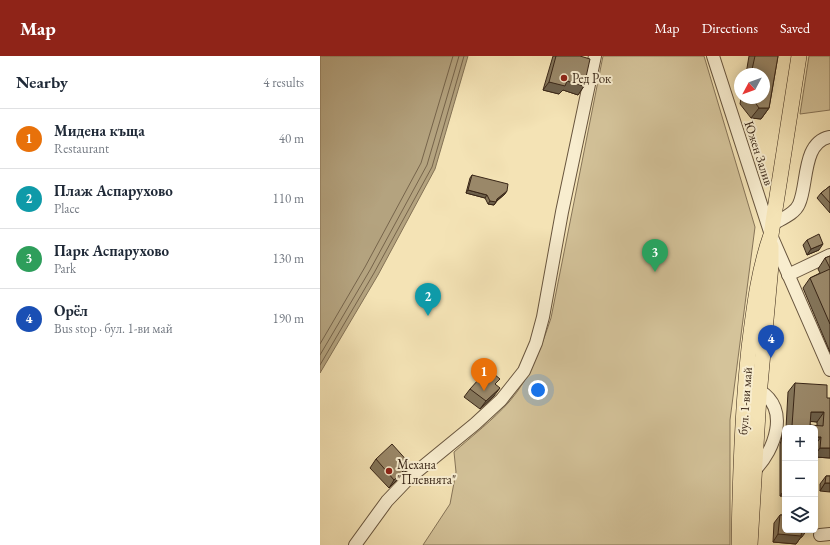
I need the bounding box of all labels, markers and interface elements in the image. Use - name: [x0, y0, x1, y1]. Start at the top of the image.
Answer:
- text: Map: [20, 16, 56, 41]
- text: Map: [654, 19, 680, 37]
- text: Directions: [702, 19, 758, 37]
- text: Saved: [780, 19, 810, 37]
- north arrow: [734, 68, 770, 104]
- place label: Ред Рок: [572, 70, 612, 87]
- text: Nearby: [16, 71, 68, 93]
- marker: Ред Рок: [559, 73, 569, 83]
- text: 4 results: [263, 74, 304, 91]
- street label: Южен Залив: [741, 118, 778, 188]
- text: Мидена къща: [54, 121, 145, 140]
- text: 1: [26, 130, 32, 147]
- text: 40 m: [279, 130, 304, 147]
- text: Restaurant: [54, 140, 109, 157]
- text: Плаж Аспарухово: [54, 181, 173, 200]
- text: 2: [26, 190, 32, 207]
- text: 110 m: [273, 190, 304, 207]
- text: Place: [54, 200, 80, 217]
- pin: 3: [642, 239, 668, 272]
- text: Парк Аспарухово: [54, 241, 169, 260]
- text: 3: [26, 250, 32, 267]
- text: 130 m: [273, 250, 304, 267]
- text: Park: [54, 260, 76, 277]
- pin: 2: [415, 283, 441, 316]
- text: Орёл: [54, 301, 88, 320]
- text: 4: [26, 310, 32, 327]
- text: 190 m: [273, 310, 304, 327]
- text: Bus stop · бул. 1-ви май: [54, 320, 173, 337]
- pin: 4: [758, 325, 784, 358]
- pin: 1: [471, 358, 497, 391]
- street label: бул. 1-ви май: [734, 366, 756, 436]
- your location: [528, 380, 548, 400]
- map controls: [782, 425, 818, 533]
- button: +: [782, 425, 818, 461]
- place label: Механа "Плевнята": [397, 456, 456, 488]
- button: −: [782, 461, 818, 497]
- marker: Механа "Плевнята": [384, 466, 394, 476]
- button: layers: [782, 497, 818, 533]

